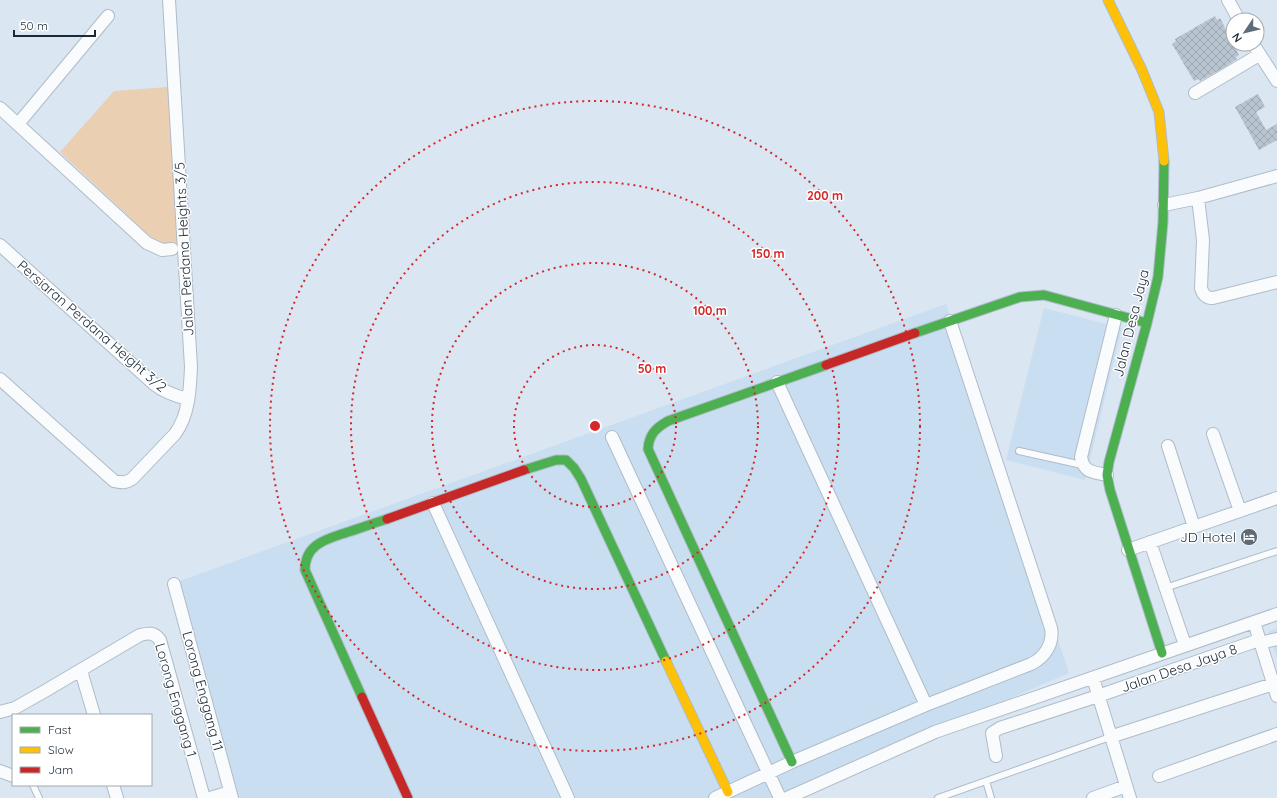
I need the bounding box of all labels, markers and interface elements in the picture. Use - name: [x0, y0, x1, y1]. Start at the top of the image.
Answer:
- scale bar: [14, 12, 95, 38]
- north arrow: [1225, 12, 1265, 52]
- text: 50 m: [20, 18, 48, 33]
- text: N: [1229, 30, 1245, 45]
- street label: Jalan Perdana Heights 3/5: [170, 162, 198, 336]
- text: 200 m: [807, 188, 843, 203]
- text: 150 m: [751, 246, 785, 261]
- street label: Persiaran Perdana Height 3/2: [14, 256, 171, 396]
- street label: Jalan Desa Jaya: [1109, 267, 1153, 379]
- text: 100 m: [693, 303, 727, 318]
- text: 50 m: [638, 361, 666, 376]
- centre of rings: [588, 419, 602, 433]
- hotel icon: JD Hotel: [1239, 527, 1259, 547]
- place label: JD Hotel: [1180, 528, 1236, 546]
- street label: Lorong Enggang 11: [178, 629, 228, 753]
- street label: Jalan Desa Jaya 8: [1119, 640, 1239, 696]
- street label: Lorong Enggang 1: [151, 641, 201, 759]
- legend: [12, 714, 152, 786]
- text: Fast: [48, 722, 72, 737]
- text: Slow: [48, 742, 74, 757]
- text: Jam: [48, 762, 73, 777]

